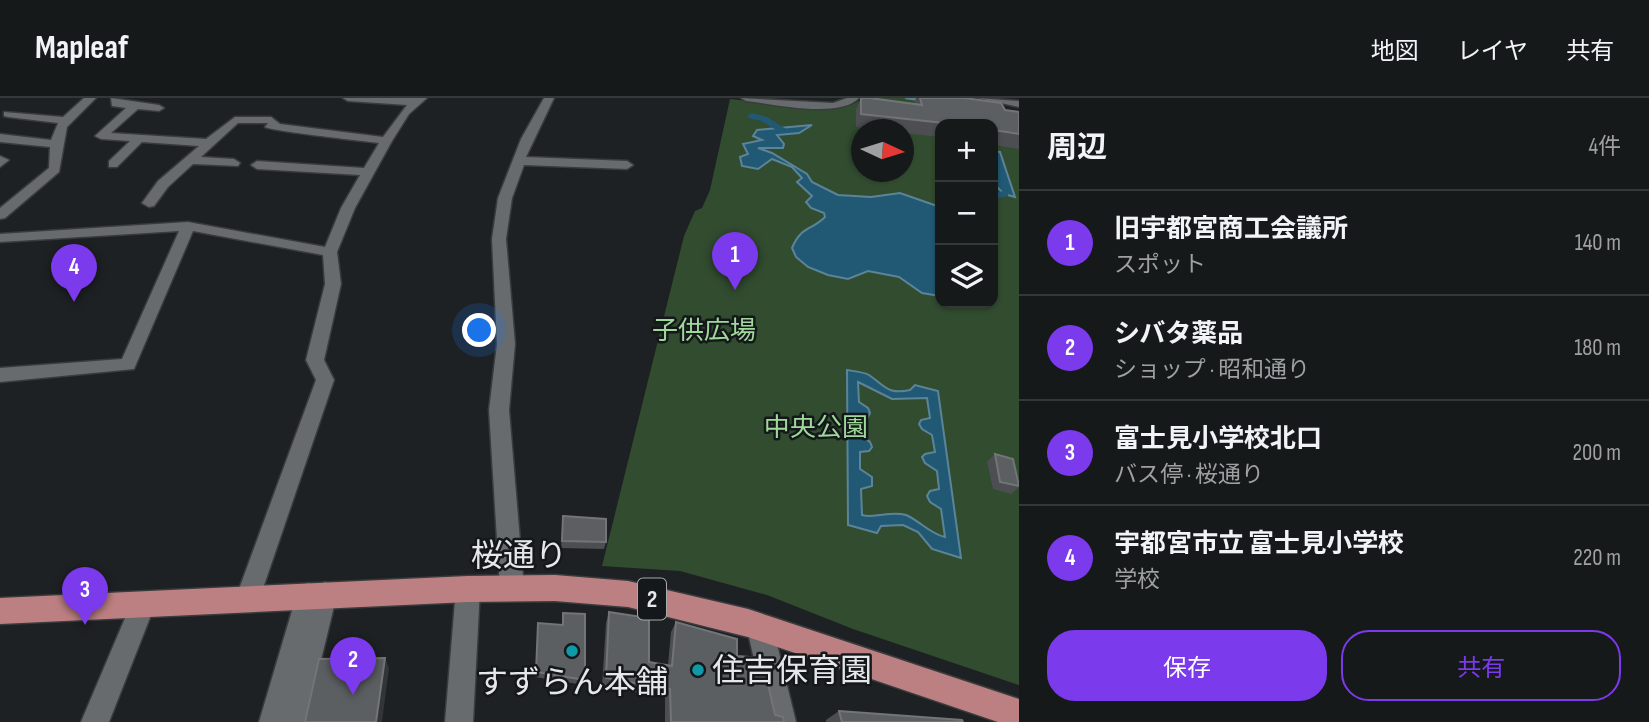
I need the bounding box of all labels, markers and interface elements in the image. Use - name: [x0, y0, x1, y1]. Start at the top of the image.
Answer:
- text: Mapleaf: [35, 28, 128, 68]
- text: 地図: [1371, 37, 1419, 66]
- text: レイヤ: [1457, 37, 1528, 66]
- text: 共有: [1566, 37, 1614, 66]
- north arrow: [851, 119, 914, 182]
- map controls: [935, 119, 998, 308]
- button: +: [935, 119, 998, 182]
- text: 周辺: [1047, 130, 1107, 166]
- text: 4件: [1588, 133, 1621, 161]
- button: −: [935, 182, 998, 245]
- text: 旧宇都宮商工会議所: [1114, 214, 1348, 245]
- text: 1: [1065, 229, 1075, 257]
- text: 140 m: [1575, 229, 1621, 257]
- pin: 1: [712, 232, 758, 290]
- pin: 4: [51, 244, 97, 302]
- button: layers: [935, 245, 998, 308]
- text: スポット: [1114, 251, 1206, 279]
- your location: [462, 313, 496, 347]
- park label: 子供広場: [652, 316, 756, 347]
- text: シバタ薬品: [1114, 319, 1243, 350]
- text: 2: [1065, 334, 1075, 362]
- text: 180 m: [1574, 334, 1621, 362]
- text: ショップ · 昭和通り: [1114, 356, 1310, 384]
- park label: 中央公園: [764, 413, 868, 444]
- text: 富士見小学校北口: [1114, 424, 1322, 455]
- text: 3: [1065, 439, 1075, 467]
- text: 200 m: [1573, 439, 1621, 467]
- text: バス停 · 桜通り: [1114, 461, 1264, 489]
- text: 宇都宮市立 富士見小学校: [1114, 529, 1404, 560]
- street label: 桜通り: [471, 537, 567, 576]
- text: 4: [1065, 544, 1075, 572]
- text: 220 m: [1573, 544, 1621, 572]
- text: 学校: [1114, 566, 1160, 594]
- pin: 3: [62, 567, 108, 625]
- road number: 2: [638, 578, 666, 620]
- button: 保存: [1047, 630, 1327, 701]
- button: 共有: [1341, 630, 1621, 701]
- pin: 2: [330, 637, 376, 695]
- marker: すずらん本舗: [564, 643, 580, 659]
- place label: 住吉保育園: [712, 652, 872, 691]
- marker: 住吉保育園: [690, 662, 706, 678]
- place label: すずらん本舗: [476, 664, 668, 703]

